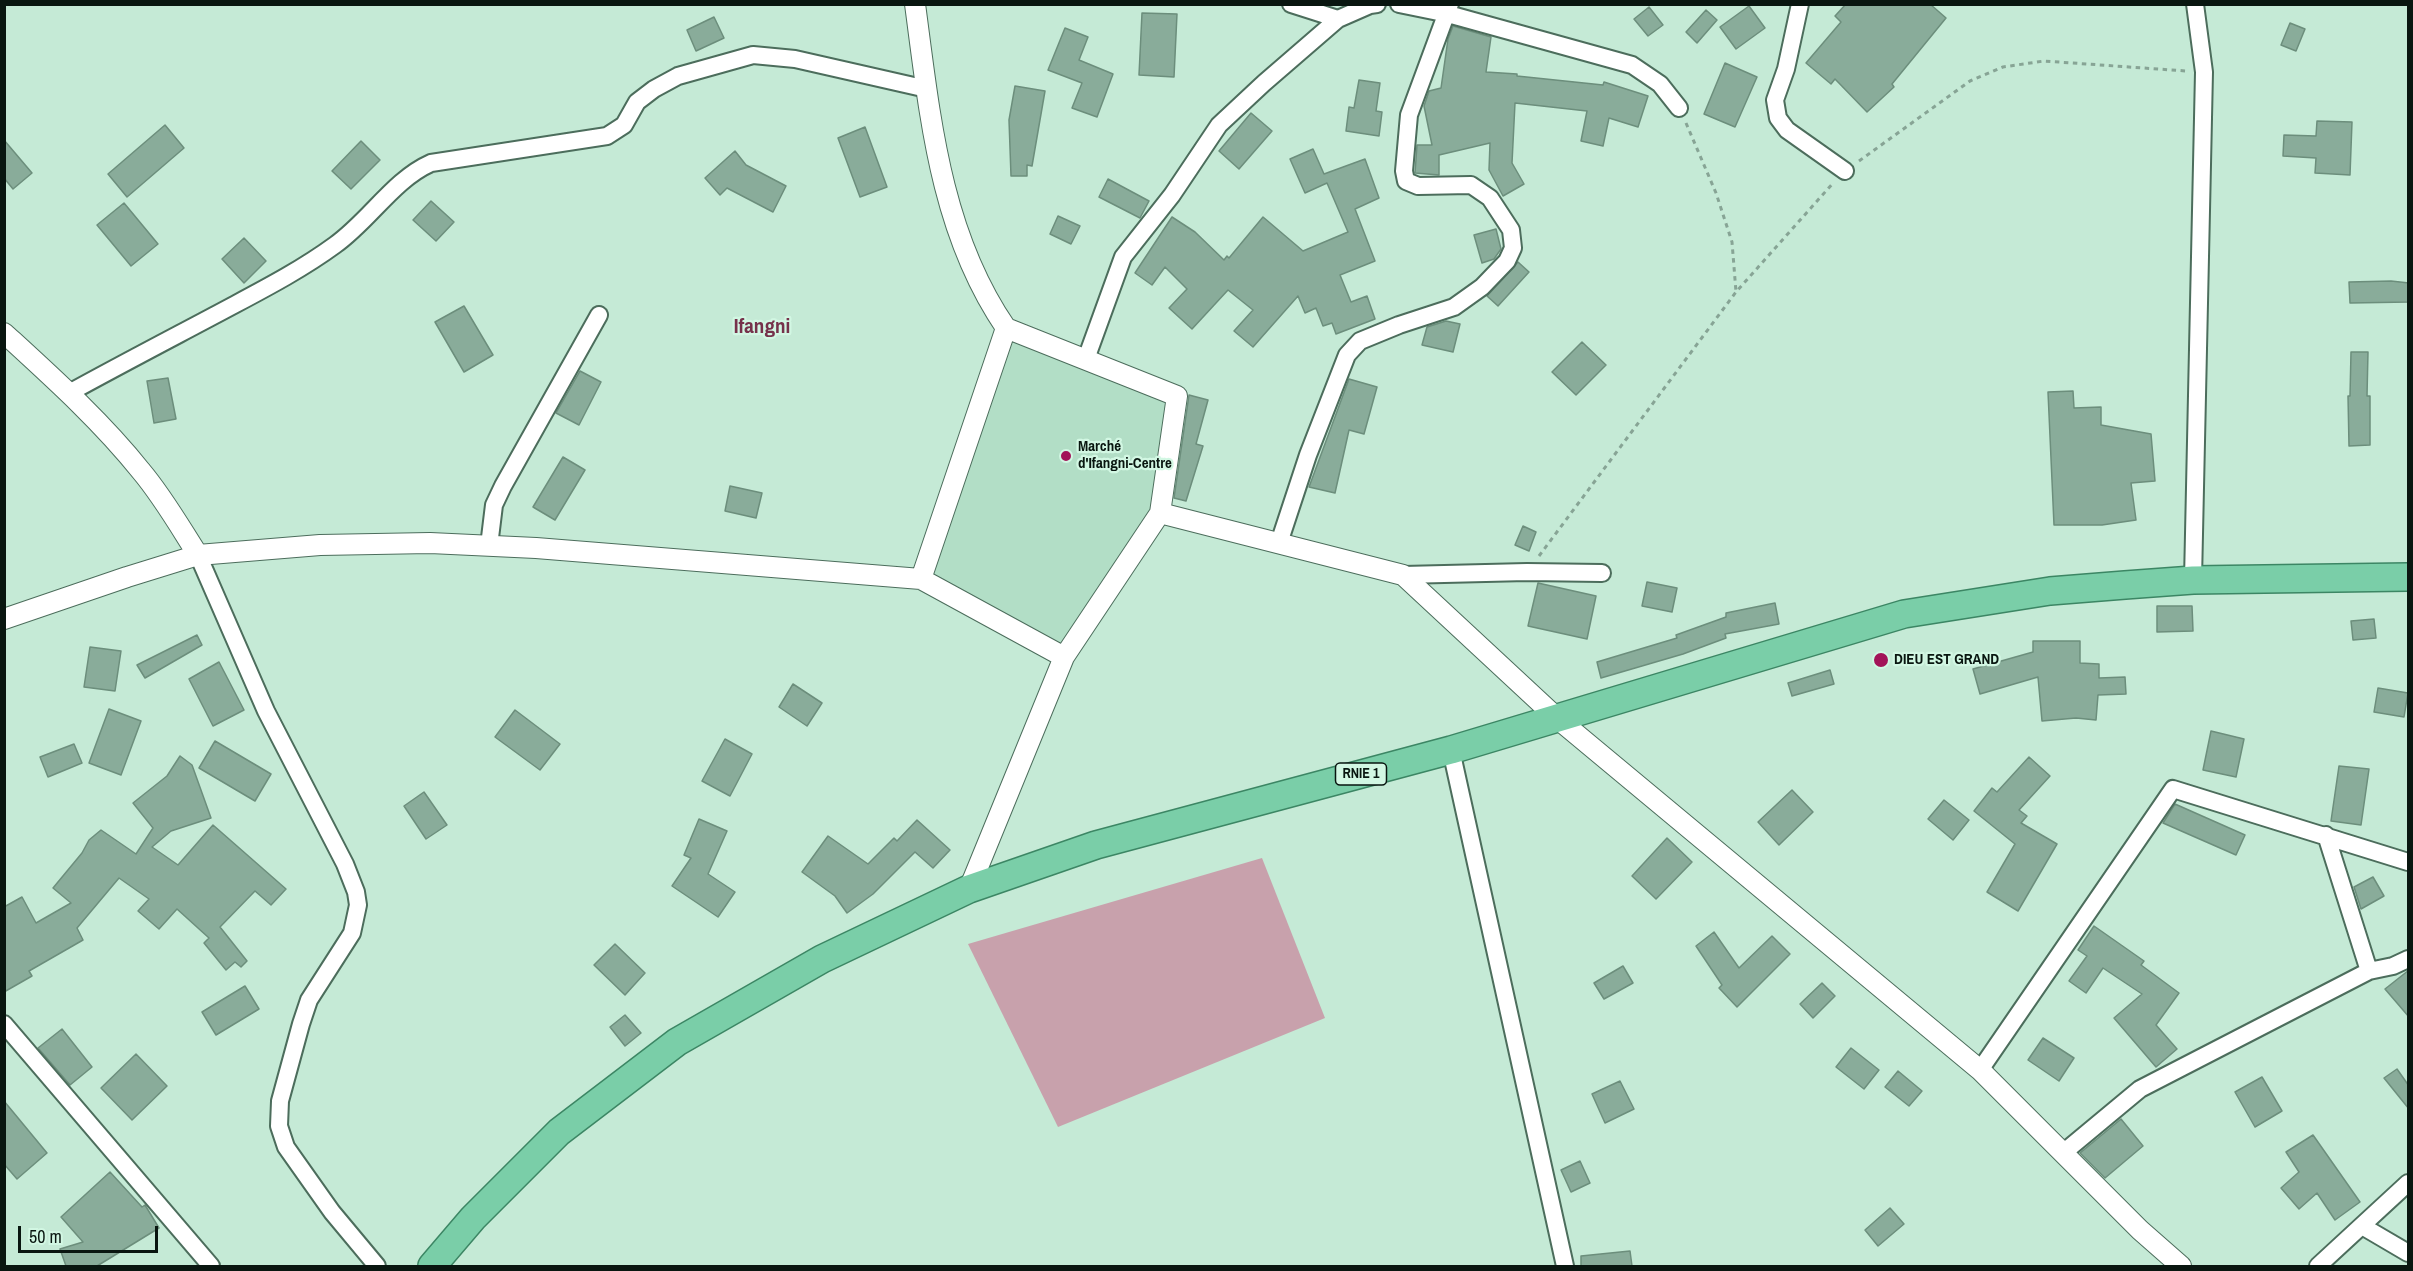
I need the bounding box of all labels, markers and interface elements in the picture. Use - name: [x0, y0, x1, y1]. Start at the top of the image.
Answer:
- district label: Ifangni: [734, 314, 790, 340]
- place label: Marché d'Ifangni-Centre: [1078, 438, 1172, 473]
- marker: Marché d'Ifangni-Centre: [1059, 449, 1073, 463]
- marker: DIEU EST GRAND: [1872, 651, 1890, 669]
- place label: DIEU EST GRAND: [1894, 651, 1999, 669]
- road number: RNIE 1: [1336, 763, 1386, 785]
- scale bar: [21, 1214, 160, 1252]
- text: 50 m: [29, 1224, 62, 1249]

